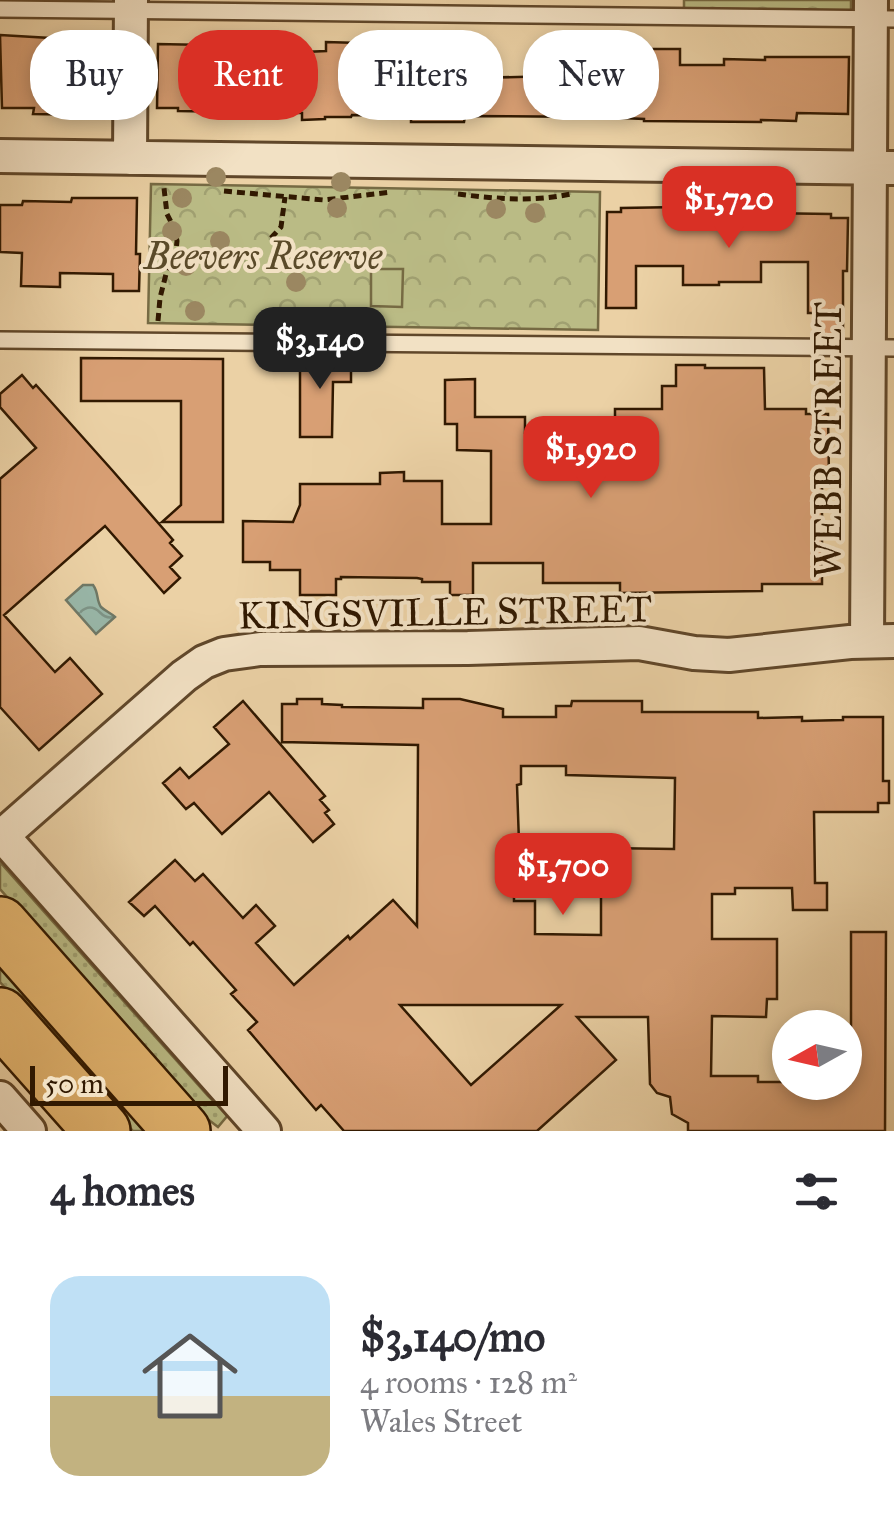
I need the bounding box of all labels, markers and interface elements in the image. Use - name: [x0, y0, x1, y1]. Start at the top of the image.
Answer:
- chip: Buy: [30, 30, 158, 120]
- chip: Rent: [178, 30, 318, 120]
- chip: Filters: [338, 30, 503, 120]
- chip: New: [523, 30, 659, 120]
- pin: $1,720: [648, 166, 810, 251]
- text: $1,720: [684, 179, 774, 218]
- park label: Beevers Reserve: [142, 233, 383, 279]
- street label: WEBB STREET: [805, 302, 851, 578]
- pin: $3,140: [239, 307, 401, 392]
- text: $3,140: [275, 320, 365, 359]
- pin: $1,920: [510, 416, 672, 501]
- text: $1,920: [545, 429, 637, 468]
- street label: KINGSVILLE STREET: [238, 585, 652, 639]
- pin: $1,700: [482, 833, 644, 918]
- text: $1,700: [517, 846, 609, 885]
- north arrow: [772, 1010, 862, 1100]
- map controls: [772, 1010, 862, 1100]
- scale bar: [30, 1061, 228, 1106]
- text: 50 m: [45, 1066, 104, 1101]
- icon: filters: [789, 1164, 844, 1219]
- text: 4 homes: [50, 1165, 195, 1217]
- text: $3,140/mo: [360, 1311, 545, 1363]
- icon: home: [130, 1316, 250, 1436]
- text: 4 rooms · 128 m²: [360, 1363, 577, 1402]
- text: Wales Street: [360, 1402, 522, 1441]

